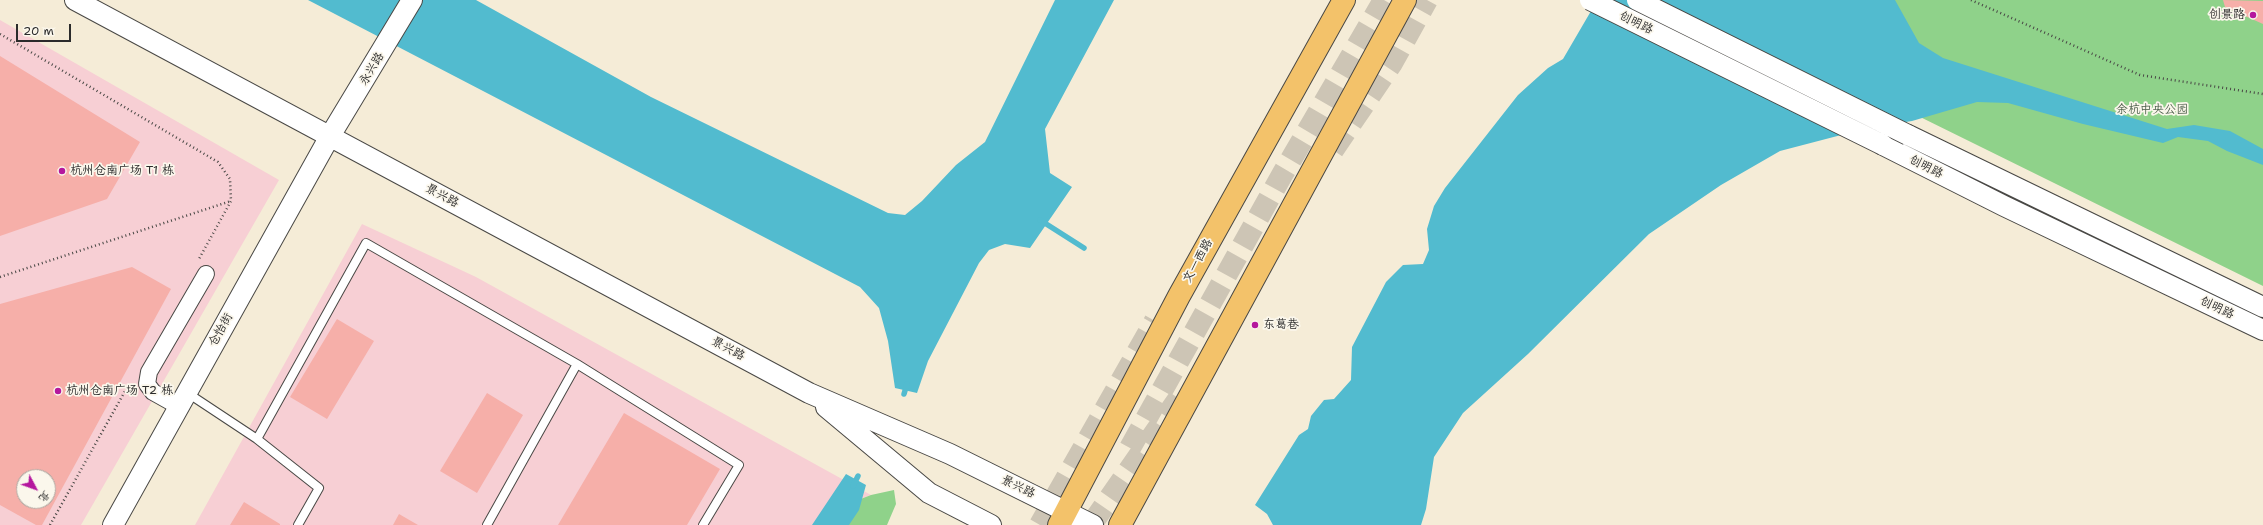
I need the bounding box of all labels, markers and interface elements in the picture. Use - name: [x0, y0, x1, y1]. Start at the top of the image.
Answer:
- place label: 创景路: [2209, 8, 2245, 22]
- street label: 创明路: [1617, 9, 1655, 37]
- marker: 创景路: [2248, 10, 2258, 20]
- scale bar: [18, 16, 73, 42]
- text: 20 m: [23, 23, 54, 39]
- street label: 永兴路: [357, 50, 387, 88]
- park label: 余杭中央公园: [2116, 103, 2188, 117]
- street label: 创明路: [1907, 152, 1945, 182]
- place label: 杭州仓南广场 T1 栋: [70, 164, 174, 178]
- marker: 杭州仓南广场 T1 栋: [57, 166, 67, 176]
- street label: 景兴路: [423, 181, 461, 211]
- street label: 文一西路: [1180, 237, 1216, 285]
- street label: 创明路: [2198, 294, 2236, 322]
- street label: 仓怡街: [206, 311, 236, 349]
- place label: 东葛巷: [1263, 318, 1299, 332]
- marker: 东葛巷: [1250, 320, 1260, 330]
- street label: 景兴路: [709, 334, 747, 364]
- place label: 杭州仓南广场 T2 栋: [66, 384, 173, 398]
- marker: 杭州仓南广场 T2 栋: [53, 386, 63, 396]
- north arrow: [16, 469, 56, 509]
- street label: 景兴路: [999, 473, 1037, 501]
- text: 北: [35, 487, 54, 506]

